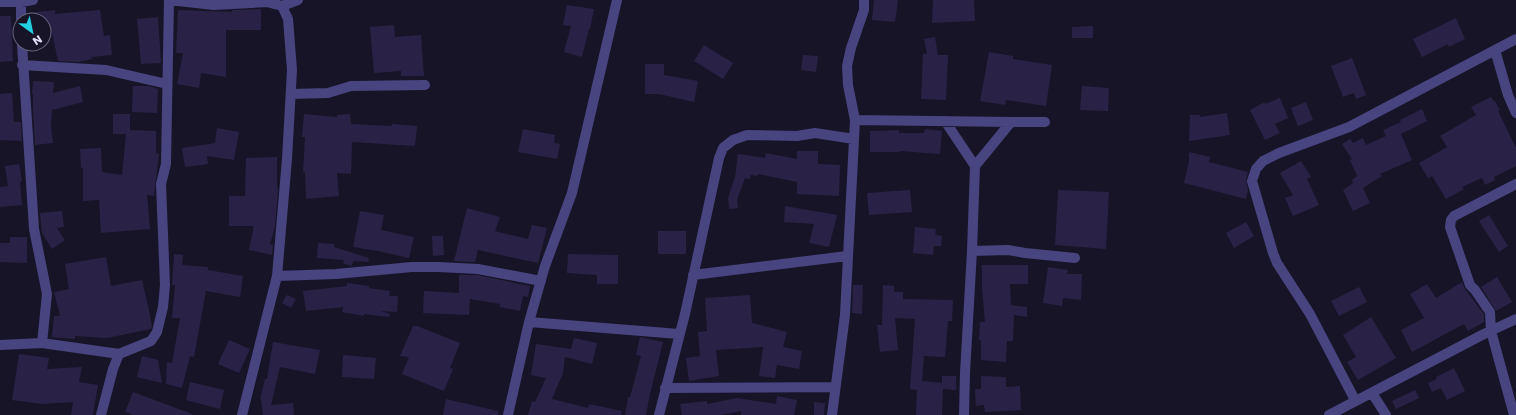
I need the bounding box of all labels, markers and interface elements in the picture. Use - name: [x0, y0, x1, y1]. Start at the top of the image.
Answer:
- north arrow: [12, 12, 52, 52]
- text: N: [30, 31, 45, 49]

